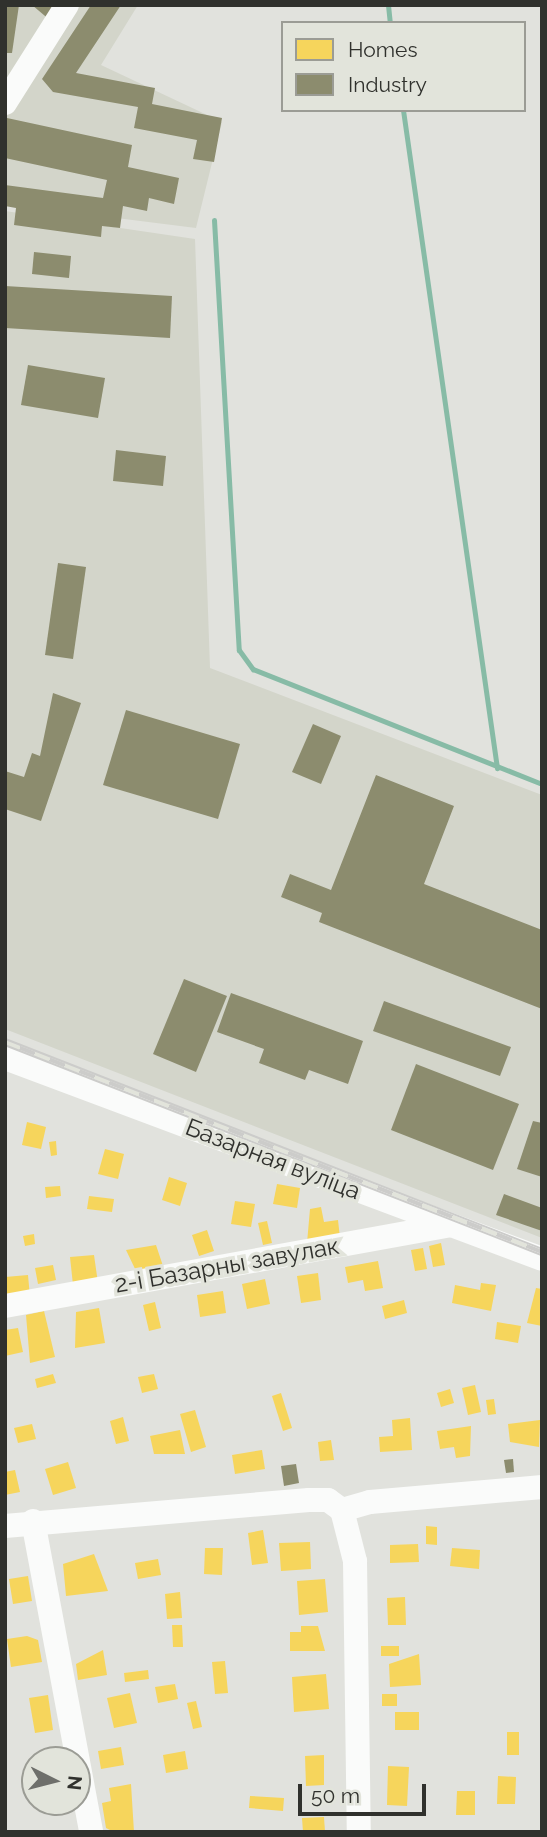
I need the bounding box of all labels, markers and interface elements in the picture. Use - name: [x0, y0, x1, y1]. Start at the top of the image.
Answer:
- legend: [281, 21, 526, 112]
- text: Homes: [348, 37, 418, 62]
- text: Industry: [348, 72, 427, 97]
- street label: Базарная вуліца: [181, 1112, 365, 1206]
- street label: 2-і Базарны завулак: [113, 1231, 341, 1299]
- north arrow: [21, 1746, 91, 1816]
- scale bar: [302, 1770, 430, 1814]
- text: N: [63, 1775, 87, 1791]
- text: 50 m: [311, 1783, 360, 1808]

